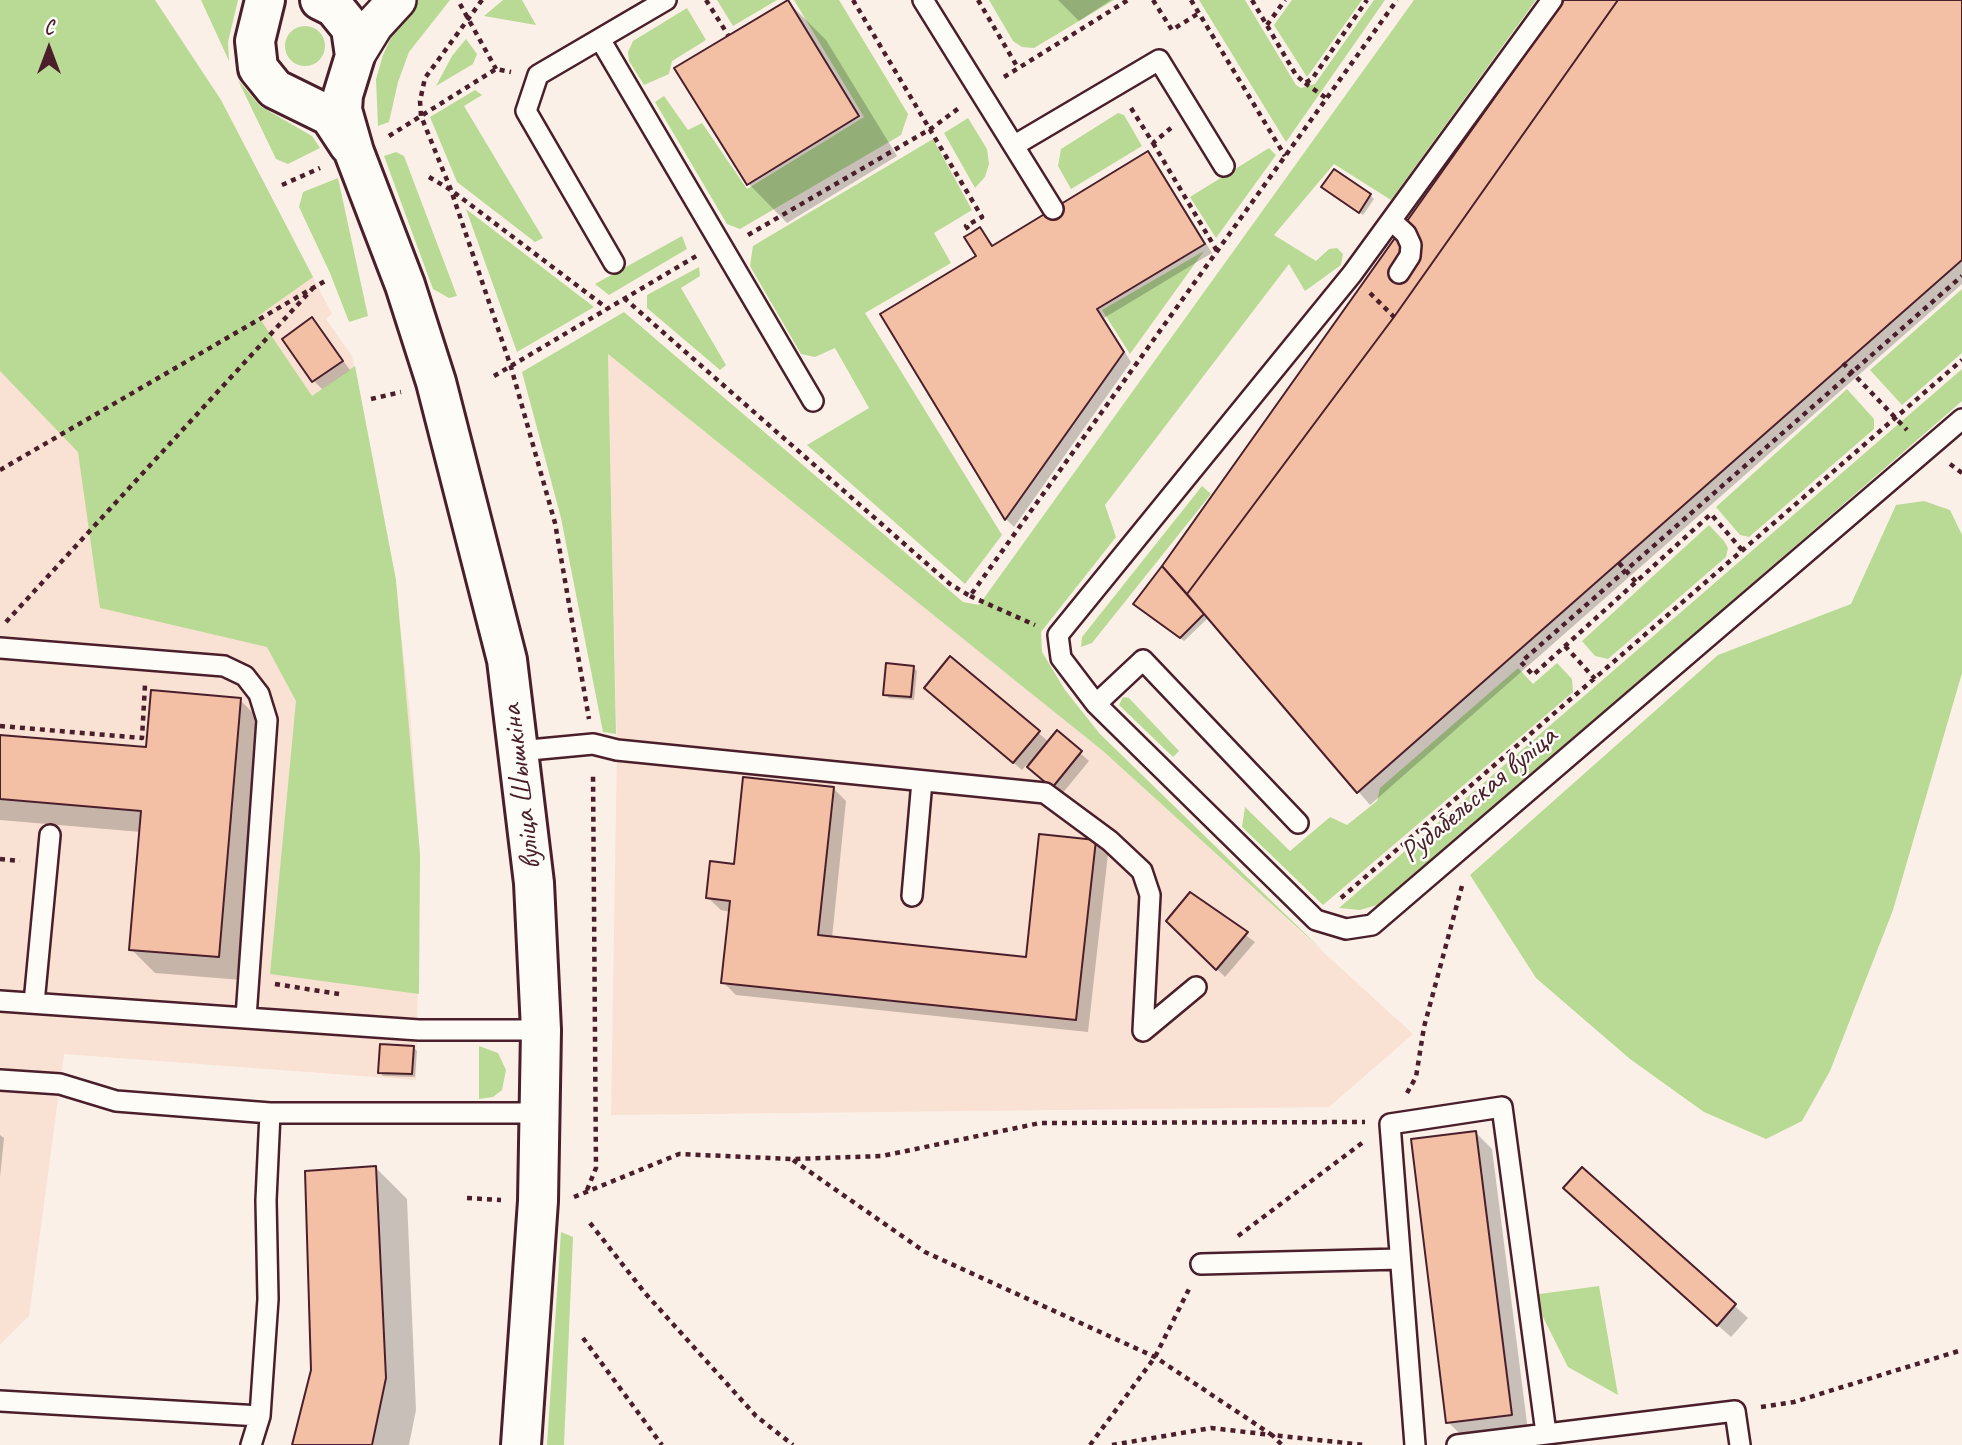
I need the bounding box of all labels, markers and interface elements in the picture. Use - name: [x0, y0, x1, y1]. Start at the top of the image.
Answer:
- north arrow: [14, 14, 84, 84]
- text: С: [44, 16, 54, 40]
- street label: вуліца Шышкіна: [494, 702, 550, 872]
- street label: Рудабельская вуліца: [1393, 719, 1565, 871]

